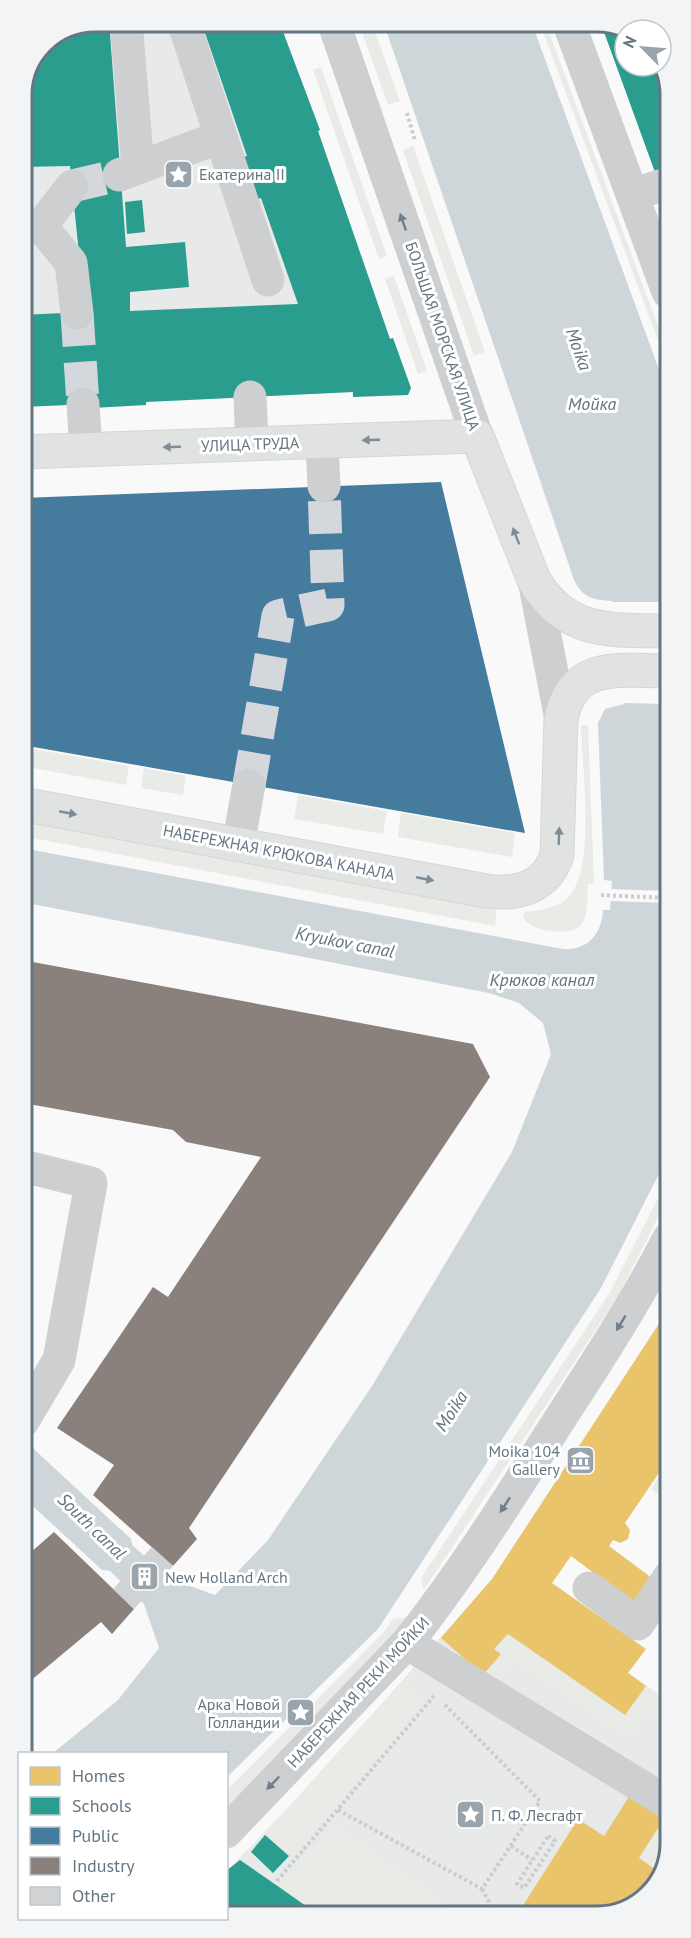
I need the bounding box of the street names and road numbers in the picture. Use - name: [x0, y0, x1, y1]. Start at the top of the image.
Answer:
- street label: БОЛЬШАЯ МОРСКАЯ УЛИЦА: [401, 239, 485, 434]
- street label: УЛИЦА ТРУДА: [200, 432, 300, 456]
- street label: НАБЕРЕЖНАЯ КРЮКОВА КАНАЛА: [161, 820, 397, 884]
- street label: НАБЕРЕЖНАЯ РЕКИ МОЙКИ: [283, 1612, 433, 1772]

